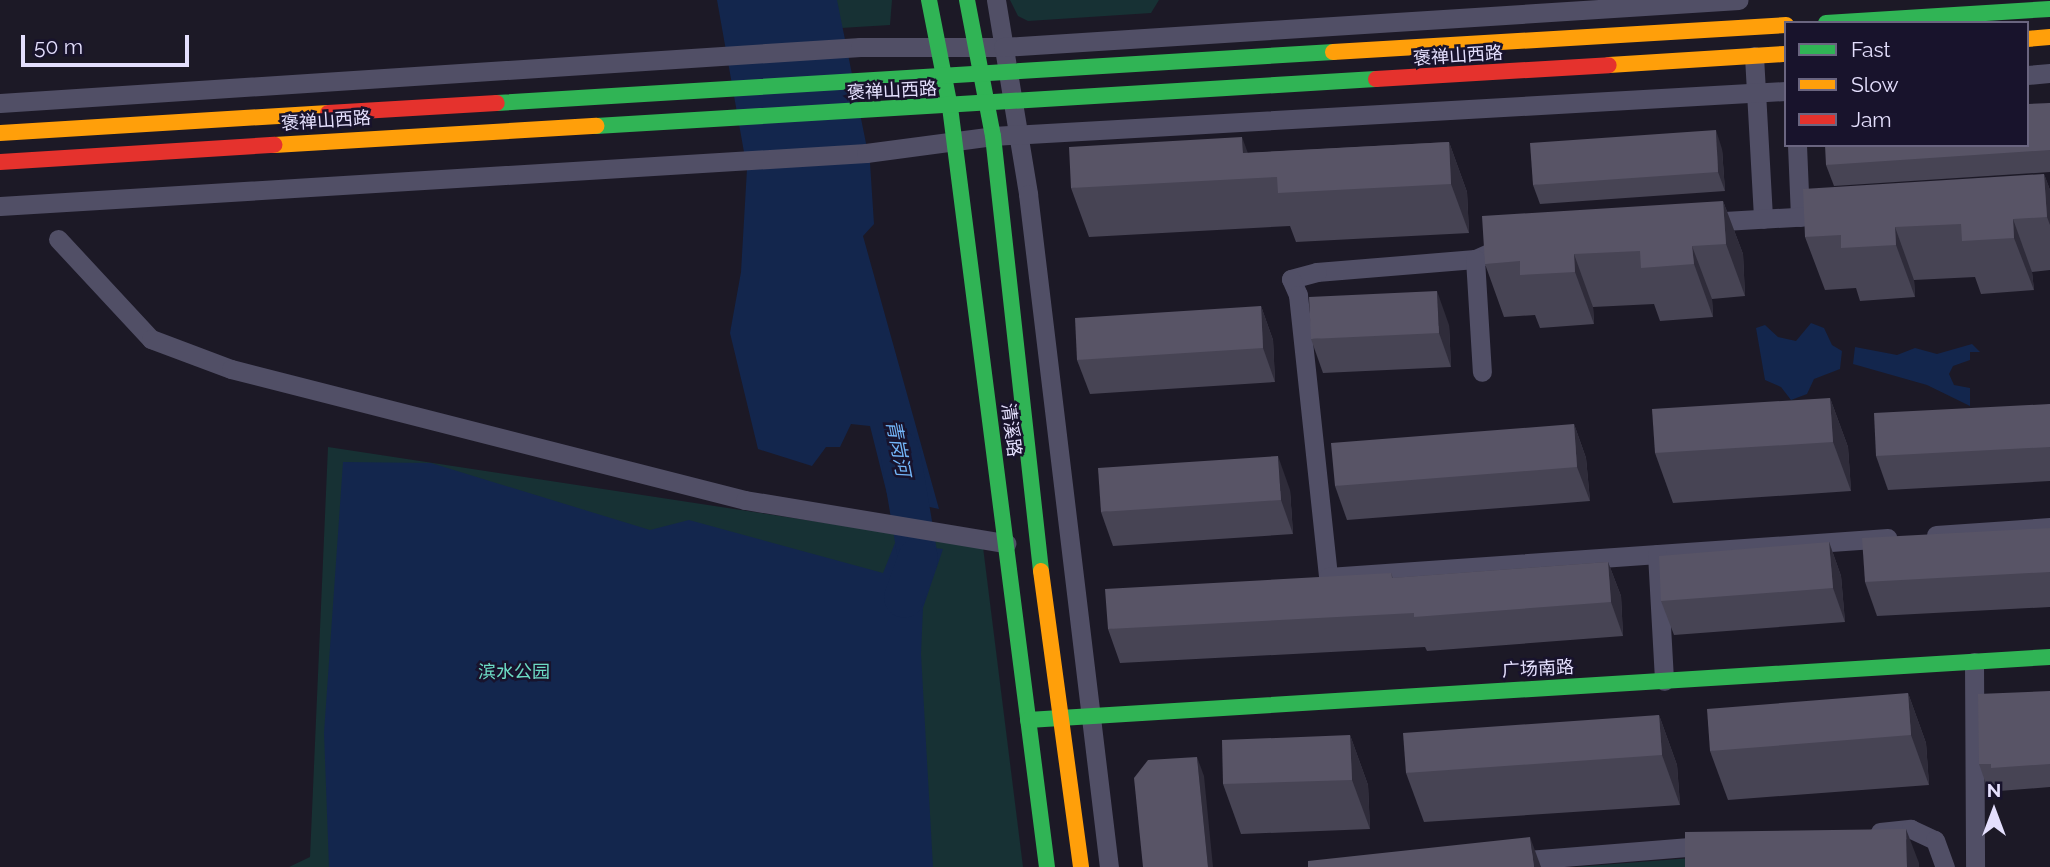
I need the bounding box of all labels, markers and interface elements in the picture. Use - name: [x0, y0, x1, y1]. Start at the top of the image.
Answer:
- scale bar: [24, 21, 192, 65]
- legend: [1784, 21, 2029, 147]
- text: 50 m: [34, 34, 83, 59]
- text: Fast: [1851, 37, 1891, 62]
- street label: 褒禅山西路: [1412, 42, 1504, 70]
- text: Slow: [1851, 72, 1899, 97]
- street label: 褒禅山西路: [846, 78, 938, 104]
- street label: 褒禅山西路: [280, 107, 372, 135]
- text: Jam: [1851, 107, 1892, 132]
- street label: 清溪路: [997, 402, 1025, 458]
- water label: 青岗河: [881, 418, 915, 478]
- street label: 广场南路: [1501, 656, 1575, 682]
- park label: 滨水公园: [478, 661, 550, 683]
- north arrow: [1959, 776, 2029, 846]
- text: N: [1987, 779, 2001, 801]

